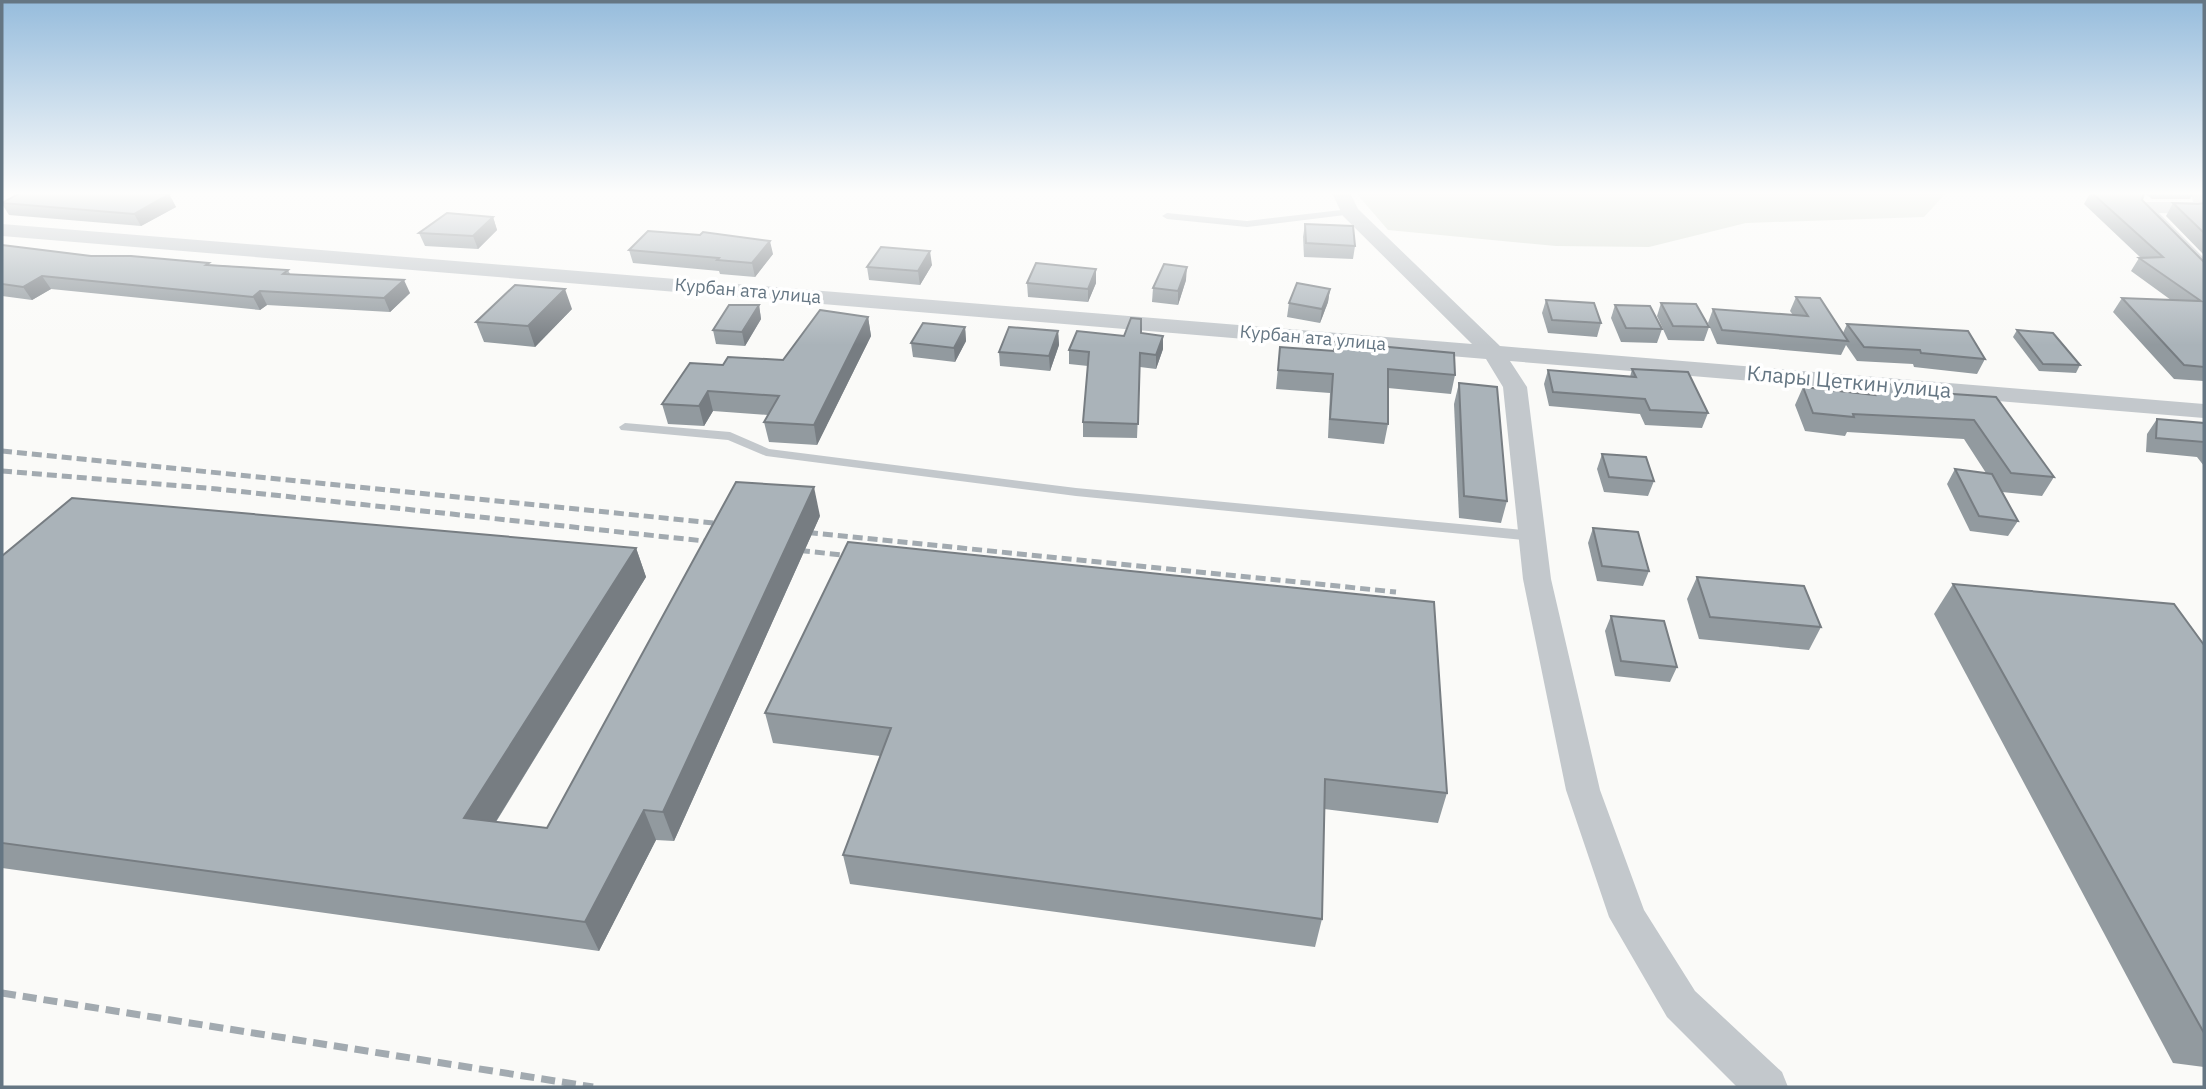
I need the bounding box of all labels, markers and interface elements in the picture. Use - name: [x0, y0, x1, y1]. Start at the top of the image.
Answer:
- street label: Курбан ата улица: [674, 273, 823, 308]
- street label: Курбан ата улица: [1239, 320, 1388, 355]
- street label: Клары Цеткин улица: [1746, 358, 1953, 404]

